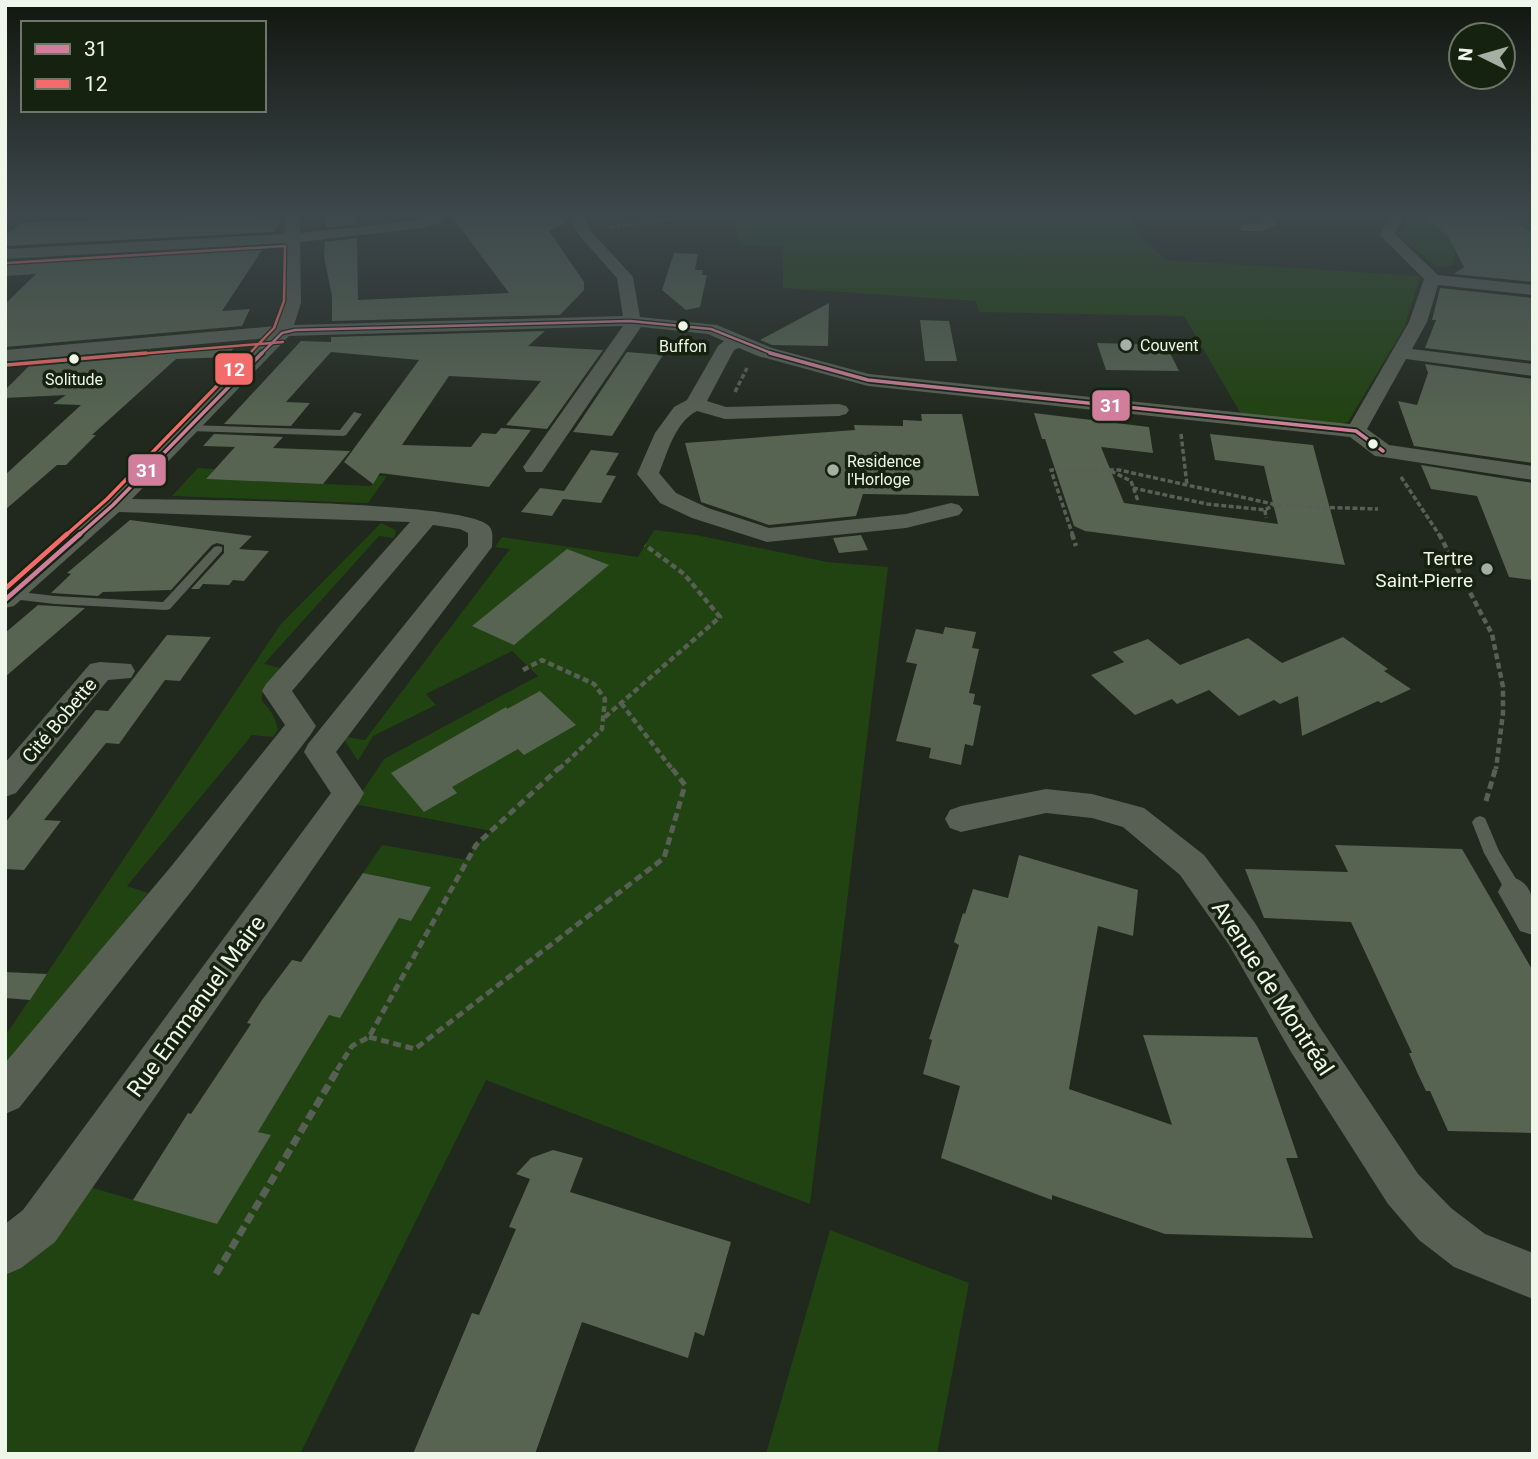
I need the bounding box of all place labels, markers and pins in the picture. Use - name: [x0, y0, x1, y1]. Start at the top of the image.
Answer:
- marker: Buffon: [676, 319, 690, 333]
- place label: Couvent: [1140, 336, 1199, 355]
- place label: Buffon: [659, 337, 707, 356]
- marker: Couvent: [1118, 337, 1134, 353]
- marker: Solitude: [67, 352, 81, 366]
- place label: Solitude: [45, 370, 103, 389]
- unlabelled marker: [1366, 437, 1380, 451]
- place label: Residence l'Horloge: [847, 452, 921, 489]
- marker: Residence l'Horloge: [825, 462, 841, 478]
- place label: Tertre Saint-Pierre: [1375, 547, 1473, 592]
- marker: Tertre Saint-Pierre: [1479, 561, 1495, 577]

